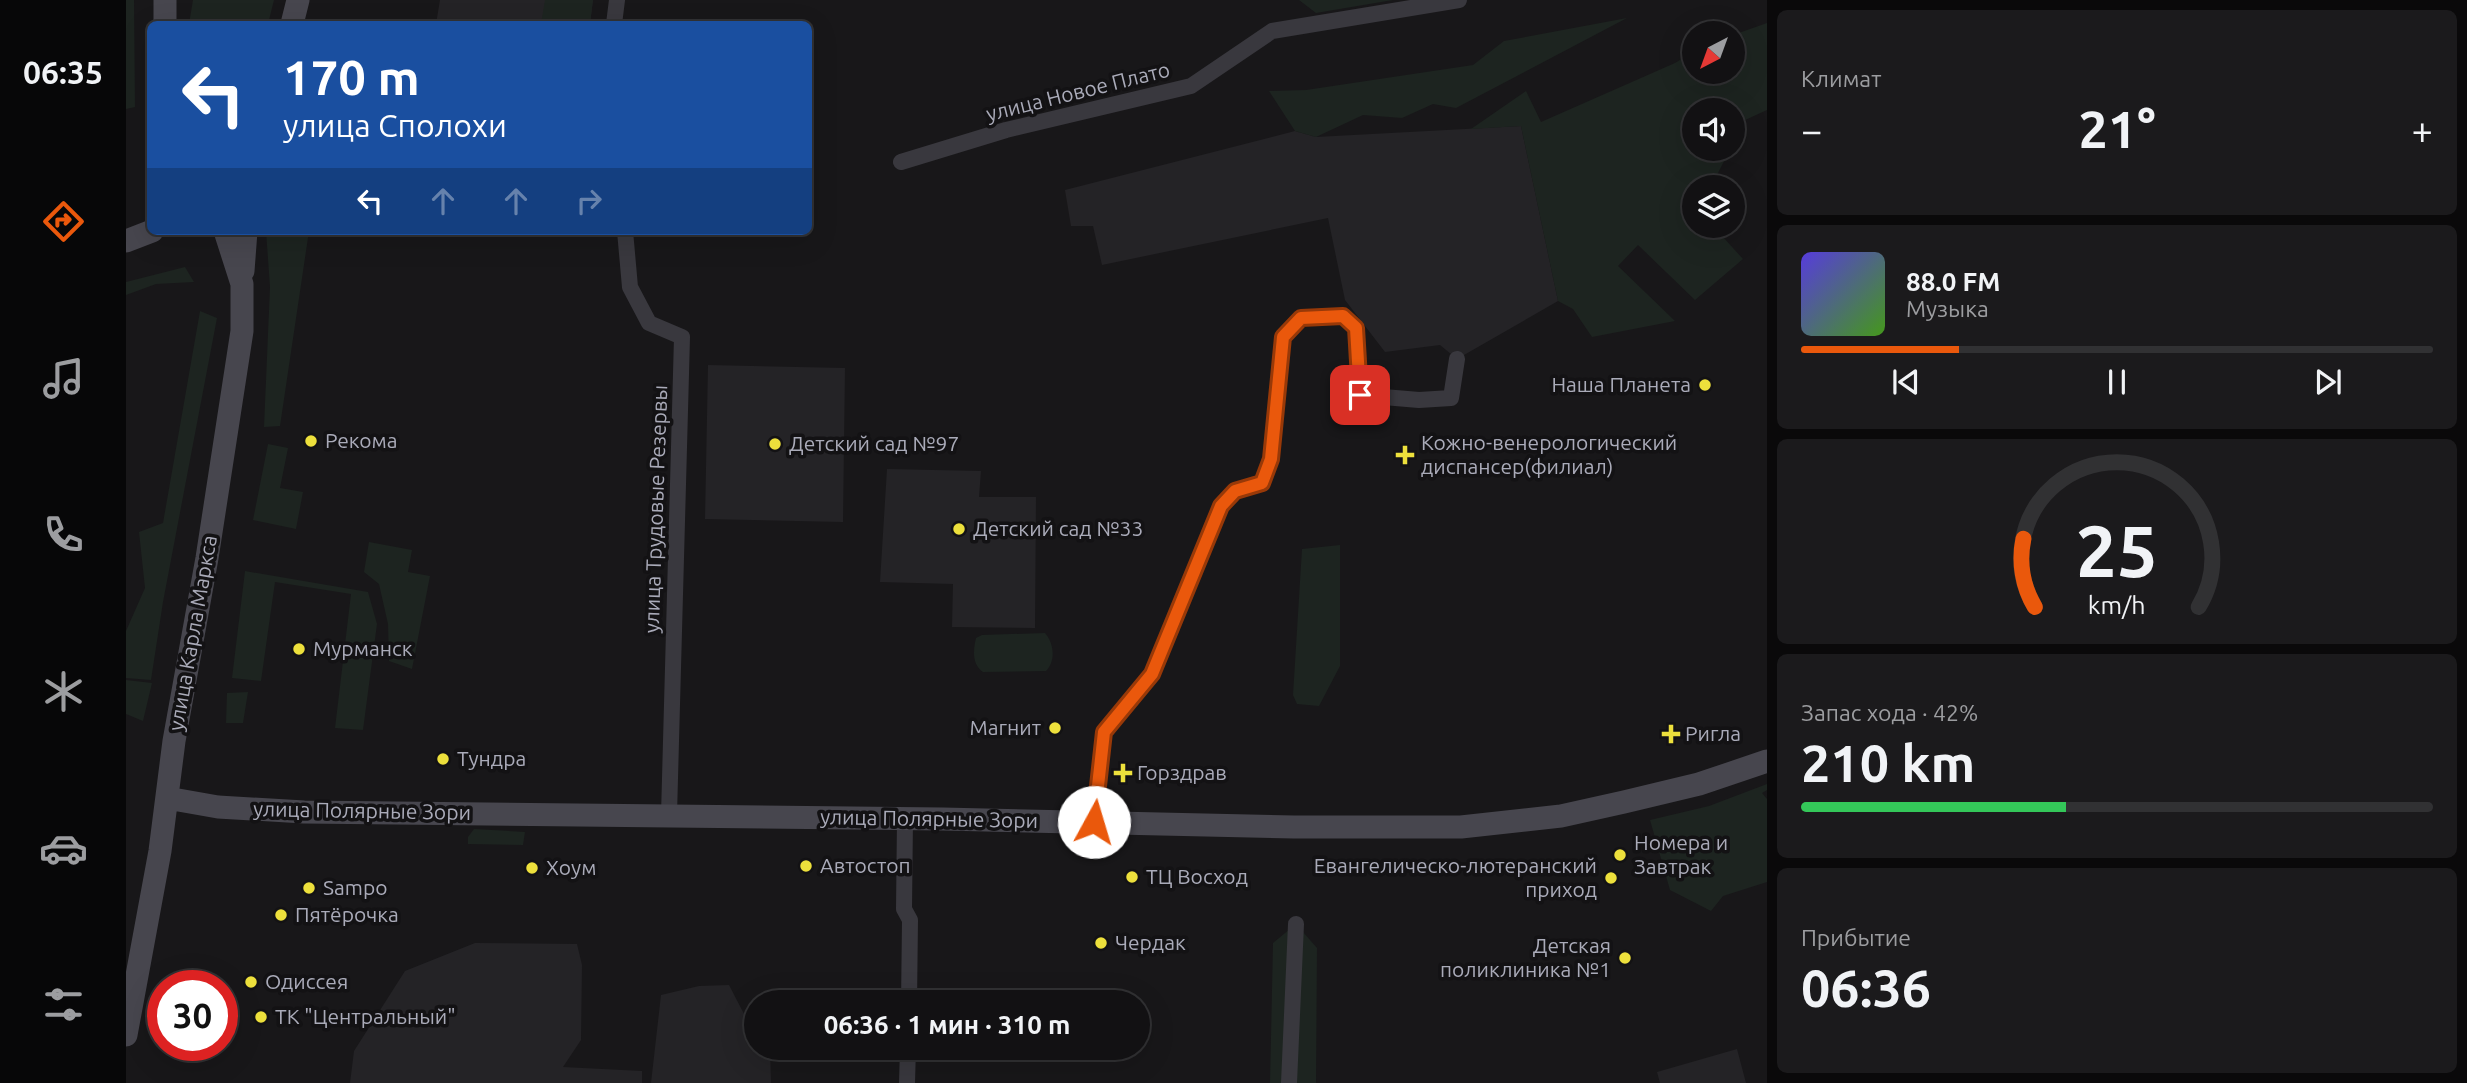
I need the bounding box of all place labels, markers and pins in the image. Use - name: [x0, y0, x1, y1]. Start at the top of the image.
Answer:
- pin: [1330, 365, 1390, 425]
- place label: Наша Планета: [1551, 372, 1691, 396]
- marker: Наша Планета: [1697, 377, 1713, 393]
- place label: Рекома: [325, 428, 398, 452]
- place label: Кожно-венерологический диспансер(филиал): [1421, 430, 1677, 478]
- place label: Детский сад №97: [789, 431, 959, 455]
- marker: Рекома: [303, 433, 319, 449]
- marker: Детский сад №97: [767, 436, 783, 452]
- marker: Кожно-венерологический диспансер(филиал): [1395, 445, 1415, 465]
- place label: Детский сад №33: [973, 516, 1143, 540]
- marker: Детский сад №33: [951, 521, 967, 537]
- place label: Мурманск: [313, 636, 413, 660]
- marker: Мурманск: [291, 641, 307, 657]
- place label: Магнит: [969, 715, 1042, 739]
- marker: Магнит: [1047, 720, 1063, 736]
- place label: Ригла: [1685, 721, 1741, 745]
- marker: Ригла: [1663, 726, 1679, 742]
- place label: Тундра: [457, 746, 526, 770]
- marker: Тундра: [435, 751, 451, 767]
- place label: Горздрав: [1137, 760, 1227, 784]
- marker: Горздрав: [1115, 765, 1131, 781]
- place label: Номера и Завтрак: [1634, 830, 1728, 878]
- marker: Номера и Завтрак: [1612, 847, 1628, 863]
- place label: Автостоп: [820, 853, 911, 877]
- place label: Евангелическо-лютеранский приход: [1314, 853, 1597, 901]
- place label: Хоум: [546, 855, 596, 879]
- marker: Автостоп: [798, 858, 814, 874]
- marker: Хоум: [524, 860, 540, 876]
- place label: ТЦ Восход: [1146, 864, 1248, 888]
- marker: ТЦ Восход: [1124, 869, 1140, 885]
- marker: Евангелическо-лютеранский приход: [1603, 870, 1619, 886]
- place label: Sampo: [323, 875, 388, 899]
- marker: Sampo: [301, 880, 317, 896]
- place label: Пятёрочка: [295, 902, 399, 926]
- marker: Пятёрочка: [273, 907, 289, 923]
- place label: Чердак: [1115, 930, 1186, 954]
- place label: Детская поликлиника №1: [1440, 933, 1611, 981]
- marker: Чердак: [1093, 935, 1109, 951]
- marker: Детская поликлиника №1: [1617, 950, 1633, 966]
- place label: Одиссея: [265, 969, 348, 993]
- marker: Одиссея: [243, 974, 259, 990]
- place label: ТК "Центральный": [275, 1004, 456, 1028]
- marker: ТК "Центральный": [253, 1009, 269, 1025]

